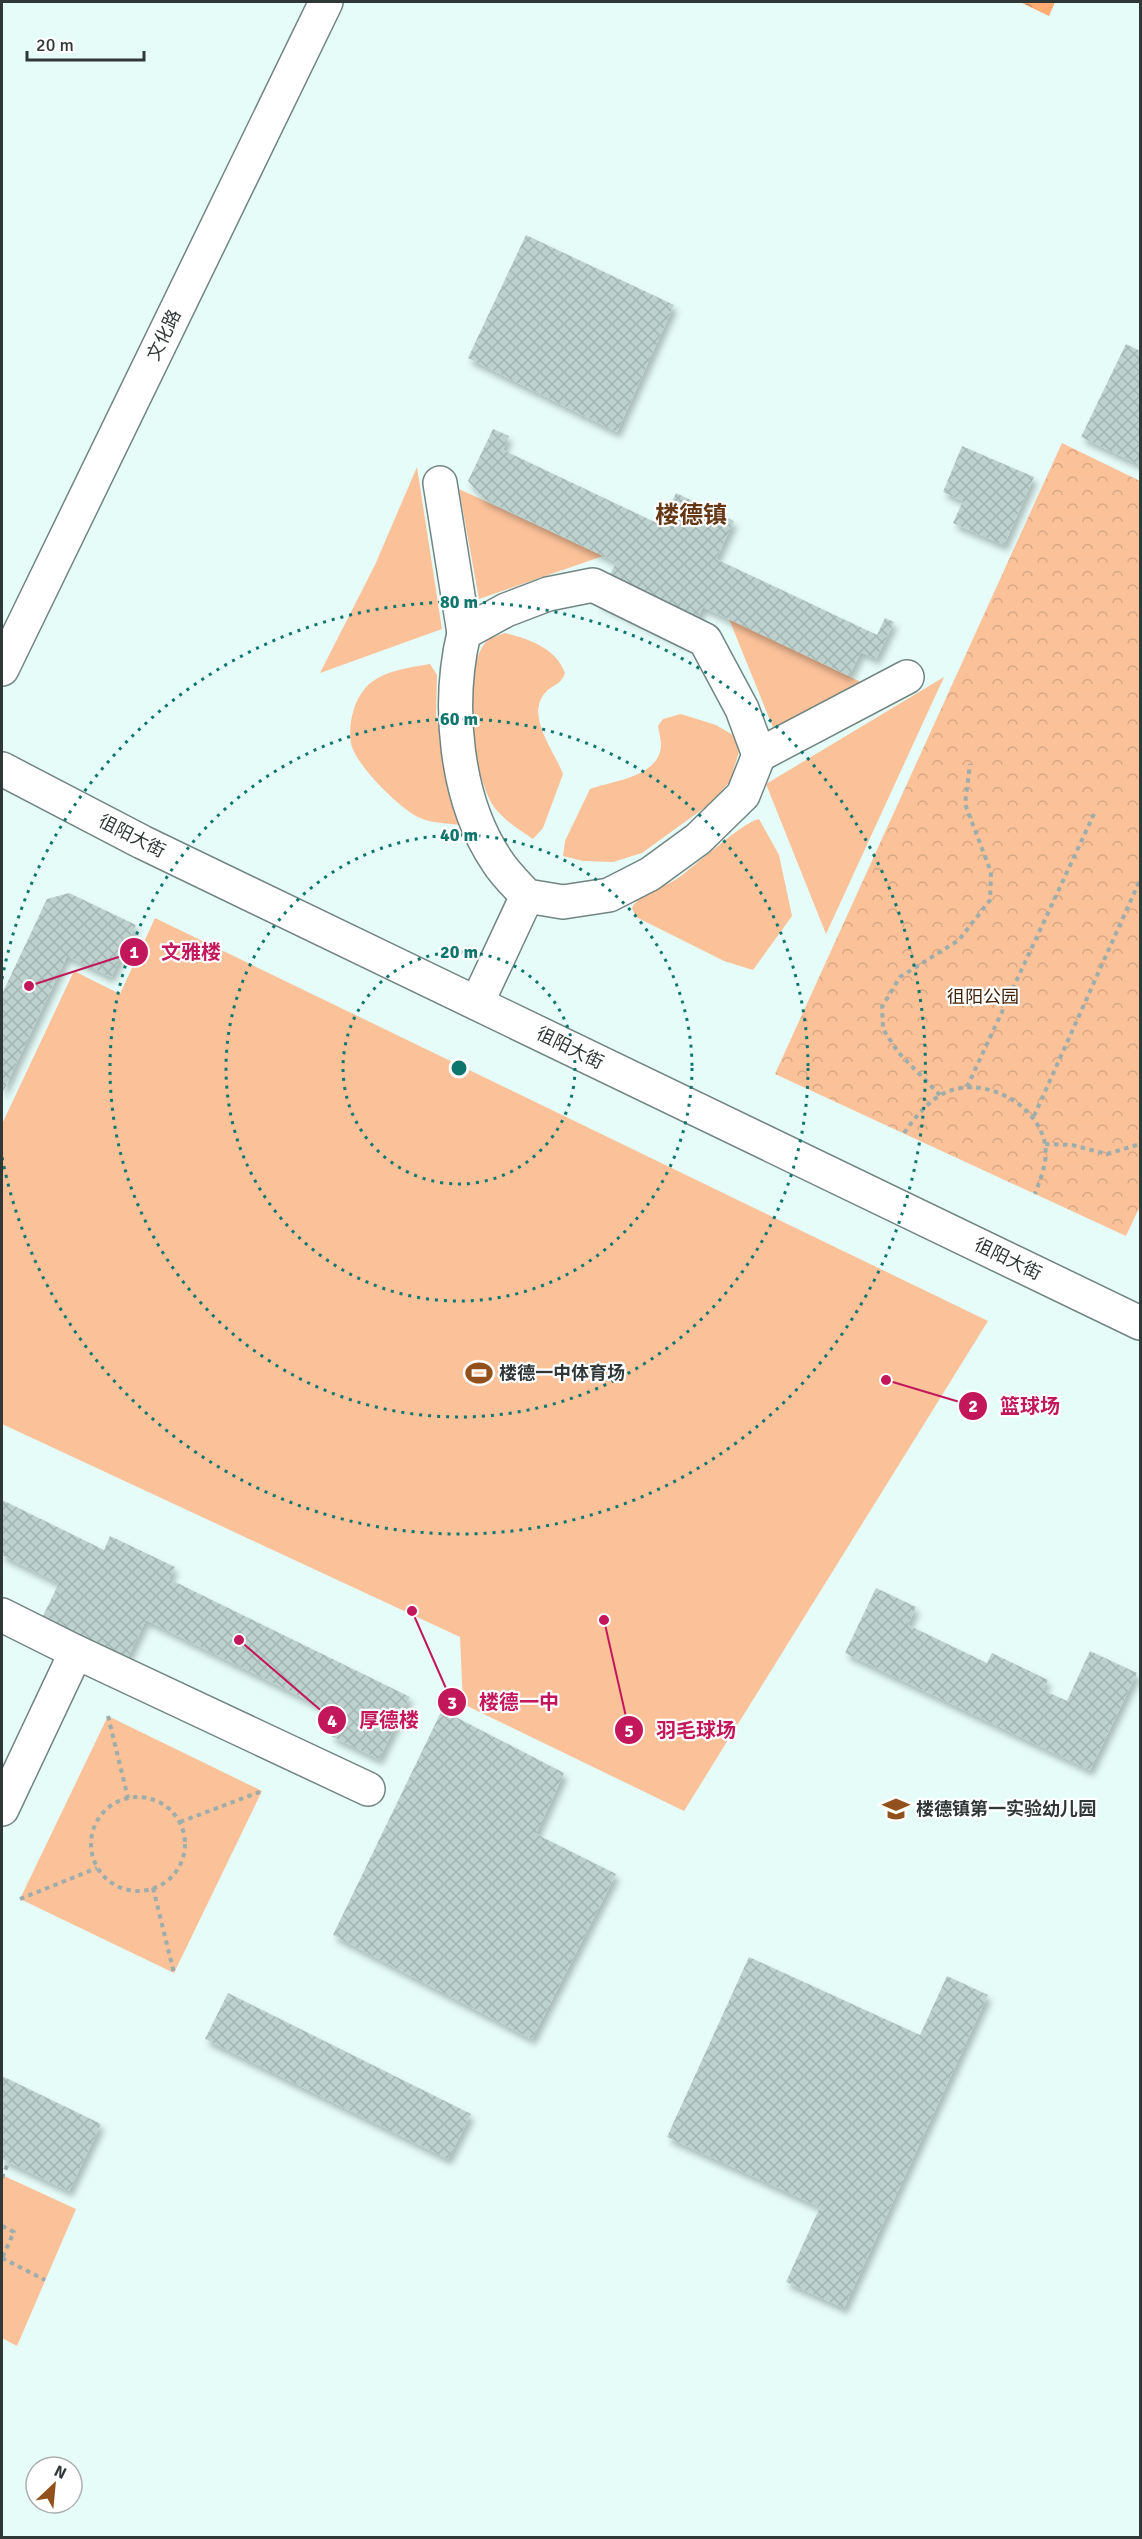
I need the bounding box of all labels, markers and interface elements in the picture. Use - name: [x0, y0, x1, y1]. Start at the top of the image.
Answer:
- scale bar: [27, 24, 144, 62]
- text: 20 m: [36, 34, 74, 56]
- street label: 文化路: [142, 306, 186, 364]
- district label: 楼德镇: [655, 500, 727, 530]
- text: 80 m: [440, 591, 478, 613]
- text: 60 m: [440, 708, 478, 730]
- street label: 徂阳大街: [95, 810, 169, 862]
- text: 40 m: [440, 824, 478, 846]
- callout: 文雅楼: [119, 933, 233, 971]
- text: 文雅楼: [161, 940, 221, 965]
- text: 1: [129, 941, 139, 963]
- text: 20 m: [440, 941, 478, 963]
- park label: 徂阳公园: [947, 986, 1019, 1008]
- street label: 徂阳大街: [533, 1022, 607, 1074]
- centre of rings: [449, 1058, 469, 1078]
- street label: 徂阳大街: [971, 1233, 1045, 1285]
- sports icon: 楼德一中体育场: [464, 1358, 494, 1388]
- place label: 楼德一中体育场: [499, 1362, 625, 1384]
- callout: 篮球场: [958, 1387, 1072, 1425]
- text: 篮球场: [1000, 1394, 1060, 1419]
- text: 2: [968, 1395, 978, 1417]
- callout: 楼德一中: [437, 1683, 571, 1721]
- text: 楼德一中: [479, 1690, 559, 1715]
- text: 3: [447, 1692, 457, 1714]
- callout: 厚德楼: [317, 1701, 431, 1739]
- text: 厚德楼: [359, 1708, 419, 1733]
- text: 4: [327, 1710, 337, 1732]
- callout: 羽毛球场: [614, 1711, 748, 1749]
- text: 羽毛球场: [656, 1718, 736, 1743]
- text: 5: [624, 1720, 634, 1742]
- school or university icon: 楼德镇第一实验幼儿园: [881, 1794, 911, 1824]
- place label: 楼德镇第一实验幼儿园: [916, 1798, 1096, 1820]
- north arrow: [24, 2455, 84, 2515]
- text: N: [51, 2461, 70, 2484]

